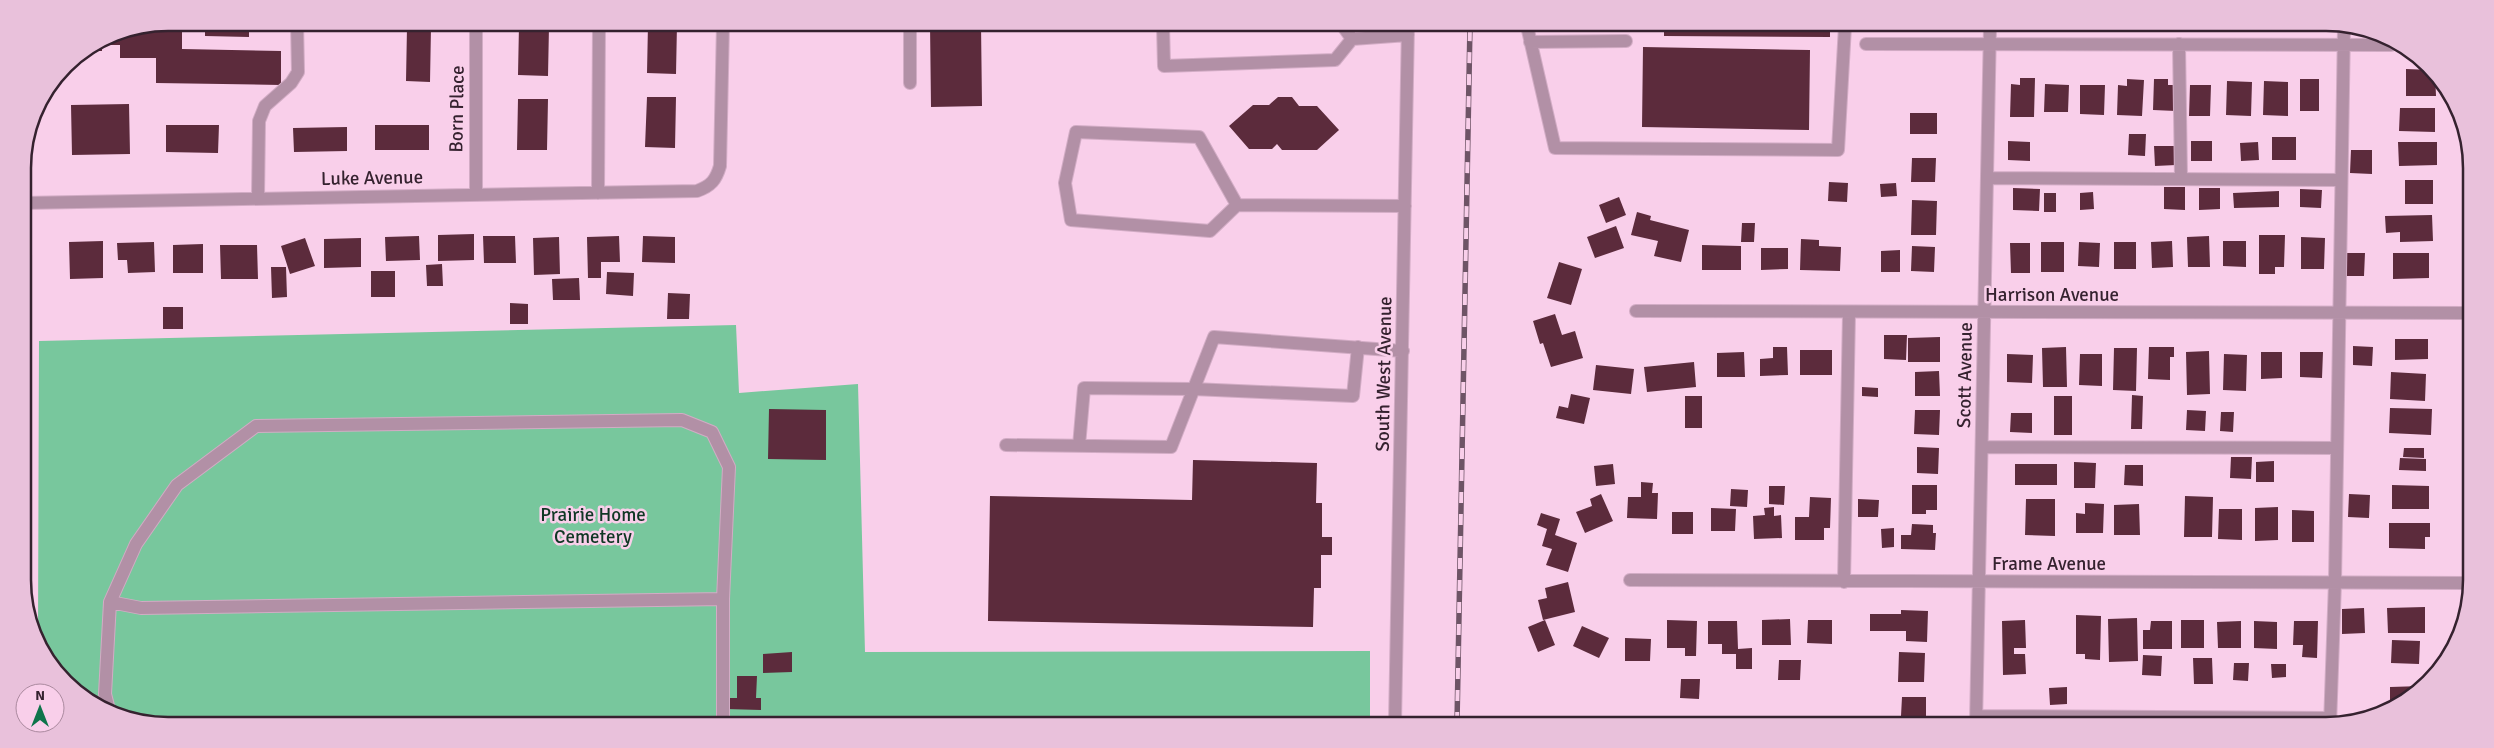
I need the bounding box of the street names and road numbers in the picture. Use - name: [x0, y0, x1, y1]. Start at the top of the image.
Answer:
- street label: Born Place: [444, 65, 470, 153]
- street label: Luke Avenue: [321, 165, 423, 191]
- street label: Harrison Avenue: [1985, 283, 2119, 307]
- street label: South West Avenue: [1371, 296, 1397, 452]
- street label: Scott Avenue: [1952, 322, 1978, 428]
- street label: Frame Avenue: [1992, 552, 2106, 576]

